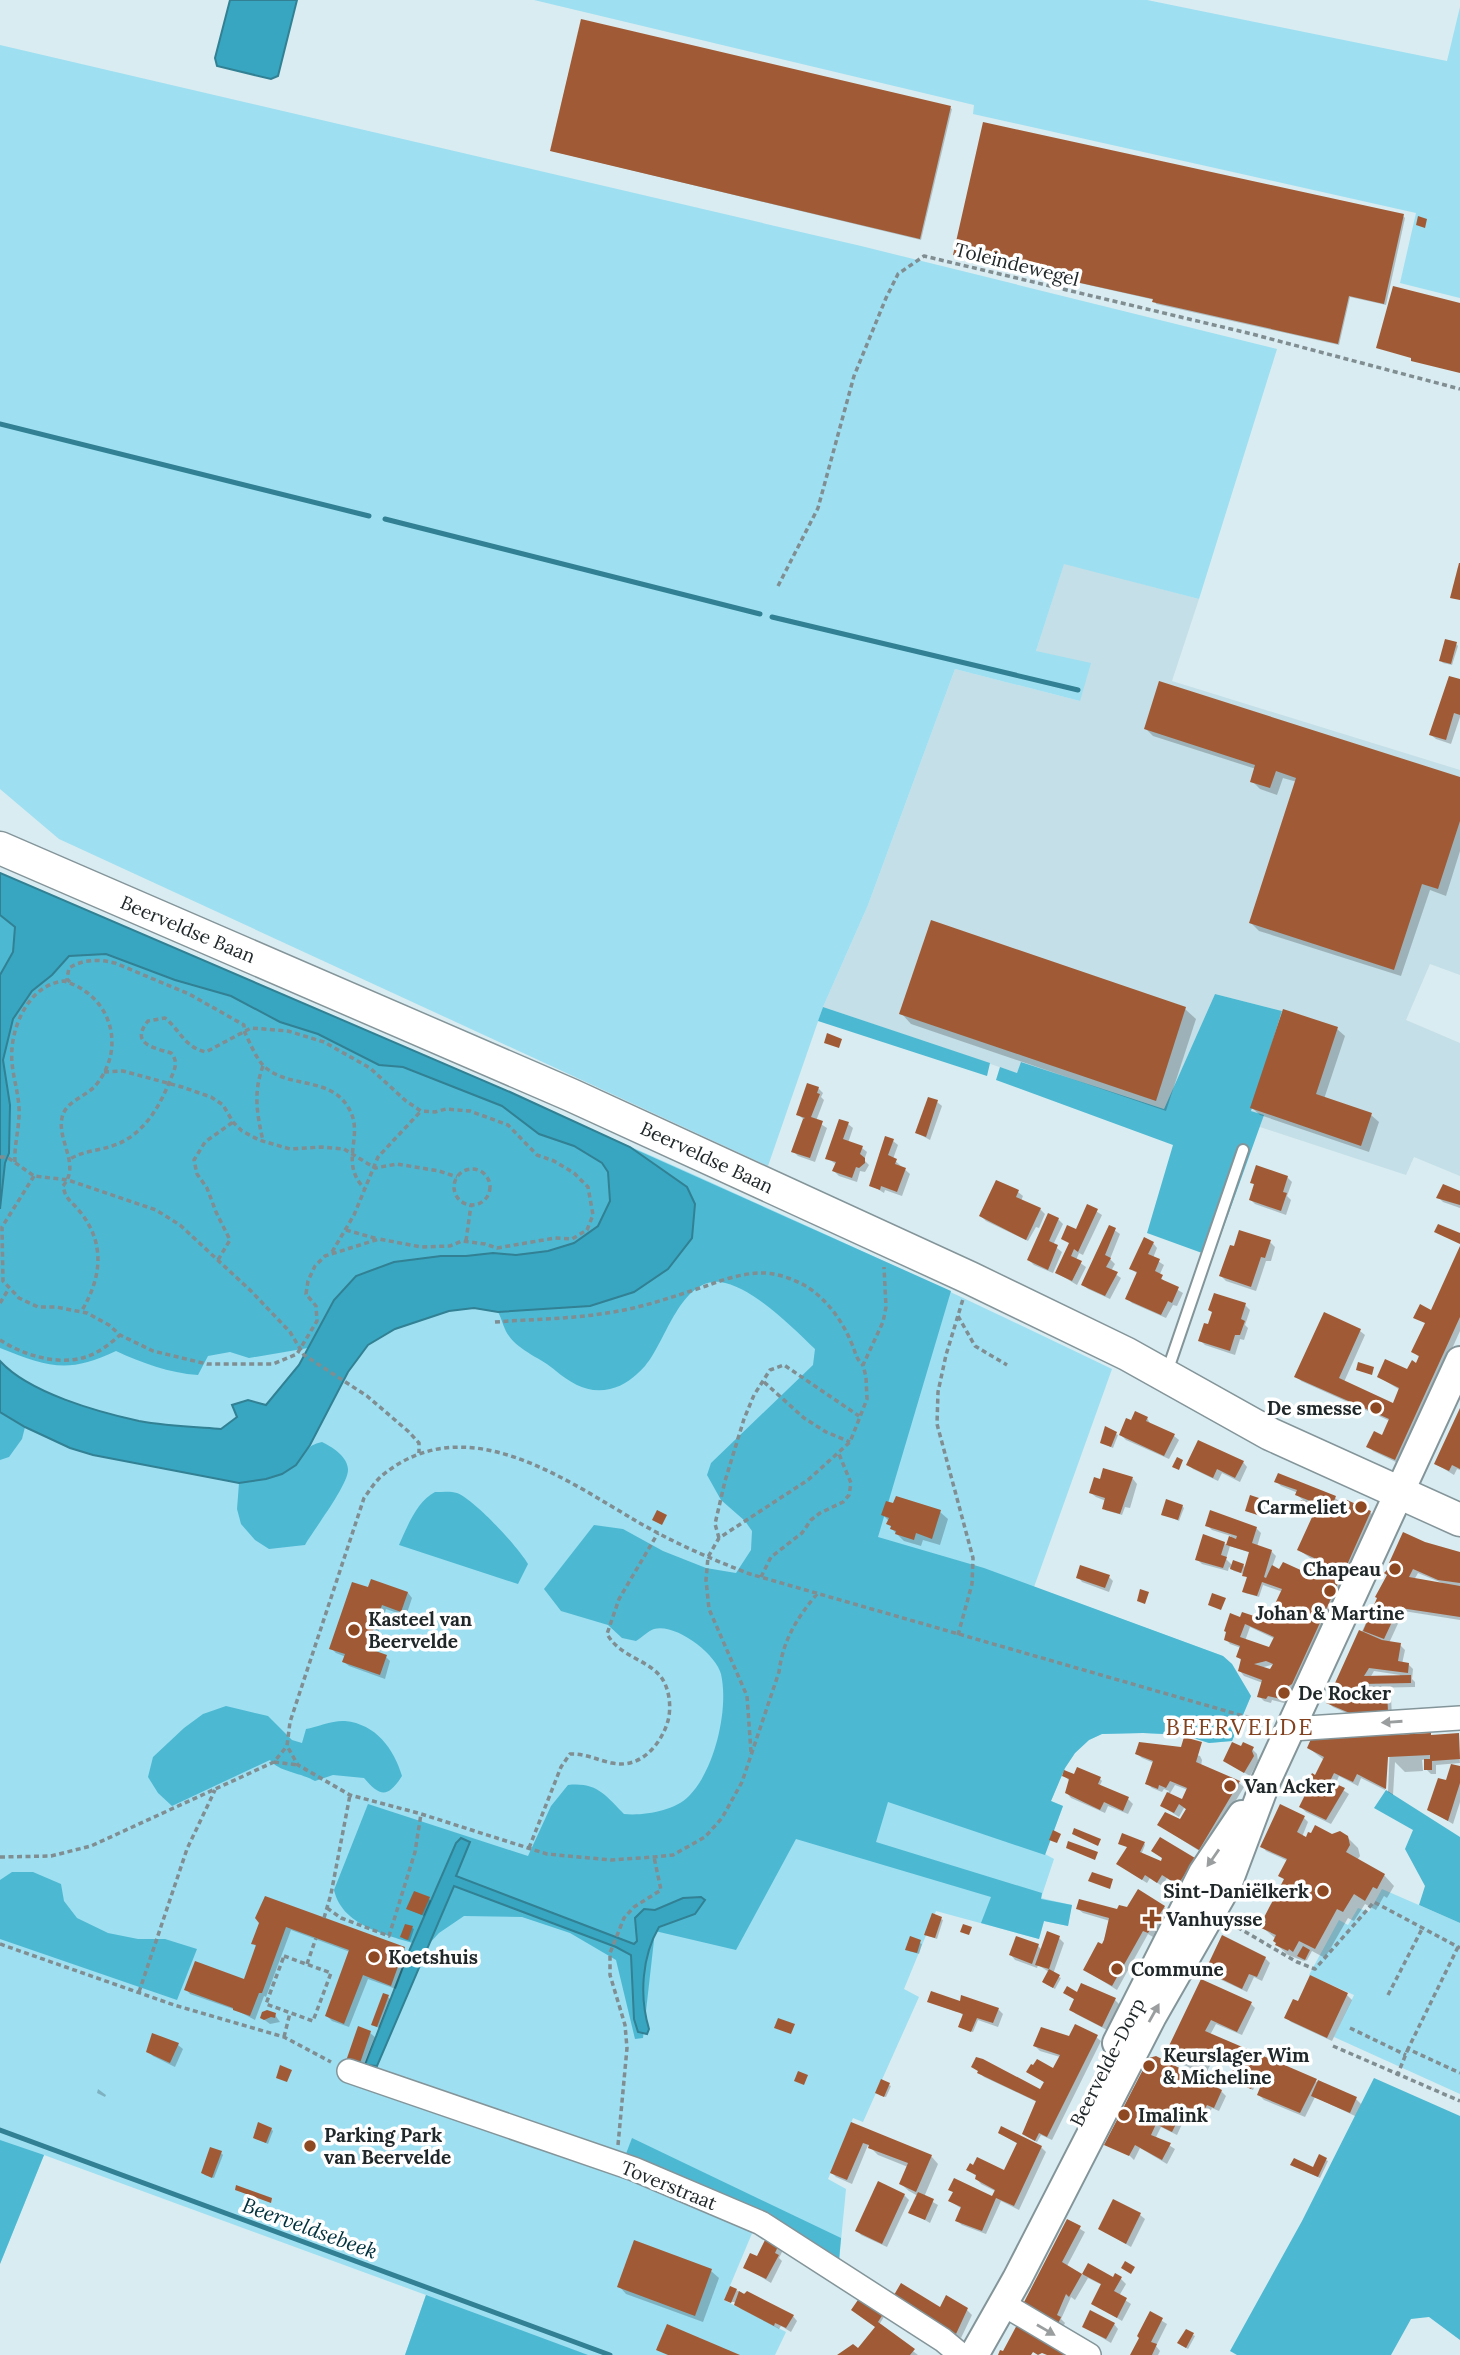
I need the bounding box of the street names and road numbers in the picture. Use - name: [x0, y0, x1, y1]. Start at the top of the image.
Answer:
- street label: Toleindewegel: [952, 237, 1082, 291]
- street label: Beerveldse Baan: [117, 890, 259, 968]
- street label: Beerveldse Baan: [637, 1116, 777, 1198]
- street label: Beervelde-Dorp: [1064, 1994, 1150, 2130]
- street label: Toverstraat: [618, 2155, 721, 2215]

